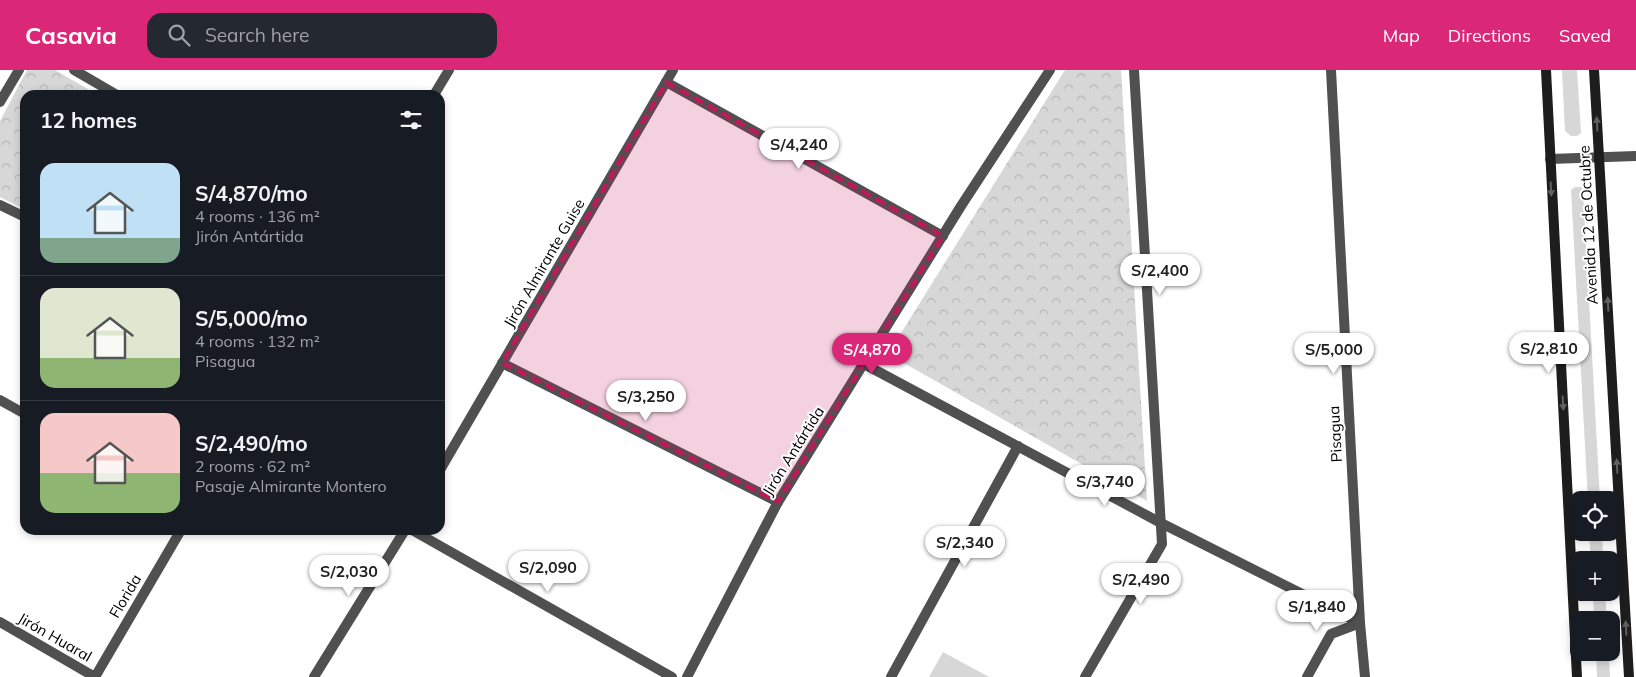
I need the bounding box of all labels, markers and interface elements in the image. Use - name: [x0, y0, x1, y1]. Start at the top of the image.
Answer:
- search box: [147, 13, 497, 58]
- text: Casavia: [25, 20, 117, 50]
- icon: search: [165, 21, 193, 49]
- text: Search here: [205, 23, 309, 47]
- text: Map: [1383, 24, 1420, 47]
- text: Directions: [1448, 24, 1531, 47]
- text: Saved: [1559, 24, 1611, 47]
- icon: filters: [397, 106, 425, 134]
- text: 12 homes: [40, 107, 137, 133]
- one-way arrow: [1593, 116, 1601, 132]
- pin: S/4,240: [753, 128, 845, 170]
- text: S/4,240: [770, 134, 828, 154]
- street label: Avenida 12 de Octubre: [1574, 145, 1602, 305]
- text: S/4,870/mo: [195, 180, 308, 206]
- one-way arrow: [1548, 181, 1556, 197]
- icon: home: [80, 183, 140, 243]
- street label: Jirón Almirante Guise: [499, 195, 589, 331]
- text: 4 rooms · 136 m²: [195, 206, 320, 226]
- text: Jirón Antártida: [195, 226, 304, 246]
- pin: S/2,400: [1114, 254, 1206, 296]
- text: S/2,400: [1131, 260, 1189, 280]
- one-way arrow: [1603, 296, 1611, 312]
- text: S/5,000/mo: [195, 305, 308, 331]
- icon: home: [80, 308, 140, 368]
- text: 4 rooms · 132 m²: [195, 331, 320, 351]
- pin: S/4,870: [826, 332, 918, 375]
- pin: S/5,000: [1288, 332, 1380, 375]
- pin: S/2,810: [1503, 332, 1595, 374]
- text: S/2,810: [1520, 338, 1578, 358]
- text: S/4,870: [843, 339, 901, 359]
- text: S/5,000: [1305, 339, 1363, 359]
- text: Pisagua: [195, 351, 255, 371]
- pin: S/3,250: [600, 380, 692, 422]
- text: S/3,250: [617, 386, 675, 406]
- one-way arrow: [1559, 396, 1567, 412]
- street label: Jirón Antártida: [758, 403, 828, 499]
- street label: Pisagua: [1324, 405, 1346, 463]
- text: S/2,490/mo: [195, 430, 308, 456]
- icon: home: [80, 433, 140, 493]
- text: 2 rooms · 62 m²: [195, 456, 310, 476]
- one-way arrow: [1612, 458, 1620, 474]
- pin: S/3,740: [1059, 464, 1151, 507]
- text: S/3,740: [1076, 471, 1134, 491]
- text: Pasaje Almirante Montero: [195, 476, 387, 496]
- map controls: [1570, 491, 1620, 661]
- button: locate: [1570, 491, 1620, 541]
- pin: S/2,340: [919, 526, 1011, 568]
- text: S/2,340: [936, 532, 994, 552]
- pin: S/2,090: [502, 550, 594, 593]
- button: +: [1570, 551, 1620, 601]
- pin: S/2,030: [303, 554, 395, 597]
- text: S/2,090: [519, 557, 577, 577]
- text: S/2,030: [320, 561, 378, 581]
- pin: S/2,490: [1095, 562, 1187, 605]
- text: S/2,490: [1112, 569, 1170, 589]
- street label: Florida: [105, 571, 145, 621]
- pin: S/1,840: [1271, 590, 1363, 632]
- text: S/1,840: [1288, 596, 1346, 616]
- street label: Jirón Huaral: [15, 608, 95, 666]
- button: −: [1570, 611, 1620, 661]
- one-way arrow: [1621, 620, 1629, 636]

